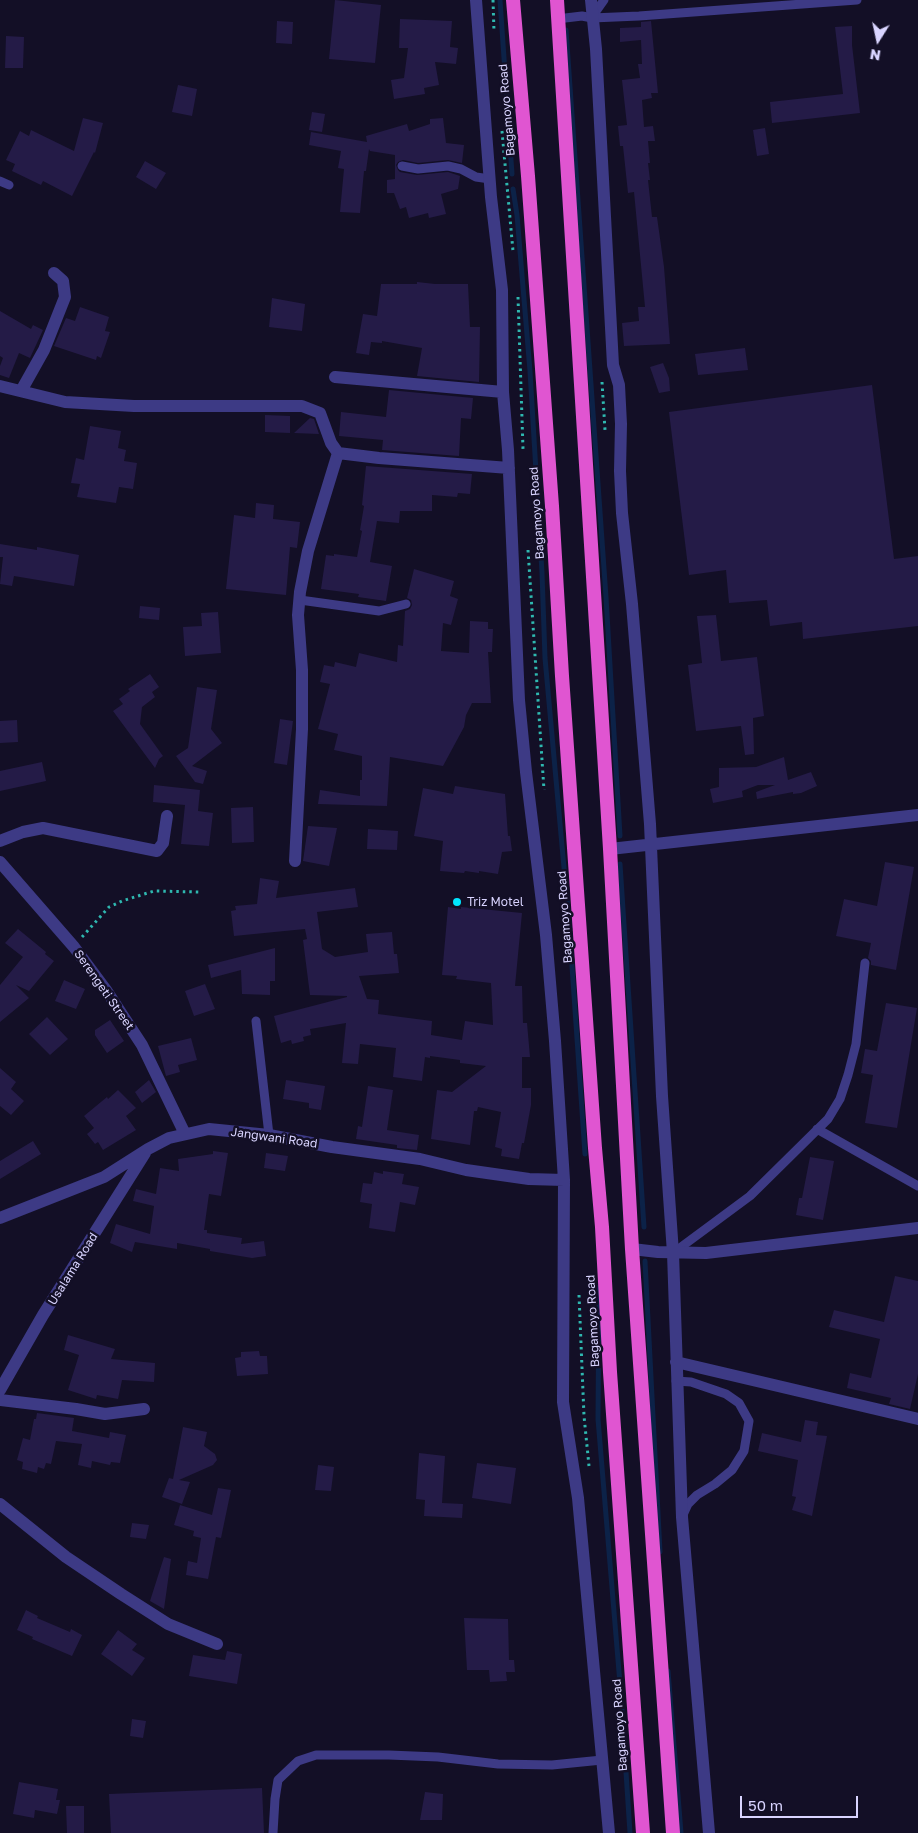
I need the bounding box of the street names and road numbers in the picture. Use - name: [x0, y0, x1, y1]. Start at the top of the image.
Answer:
- street label: Bagamoyo Road: [496, 63, 518, 157]
- street label: Bagamoyo Road: [527, 466, 547, 560]
- street label: Bagamoyo Road: [555, 870, 575, 964]
- street label: Serengeti Street: [71, 947, 137, 1033]
- street label: Jangwani Road: [230, 1125, 318, 1151]
- street label: Usalama Road: [45, 1230, 101, 1308]
- street label: Bagamoyo Road: [583, 1274, 603, 1368]
- street label: Bagamoyo Road: [610, 1678, 630, 1772]

